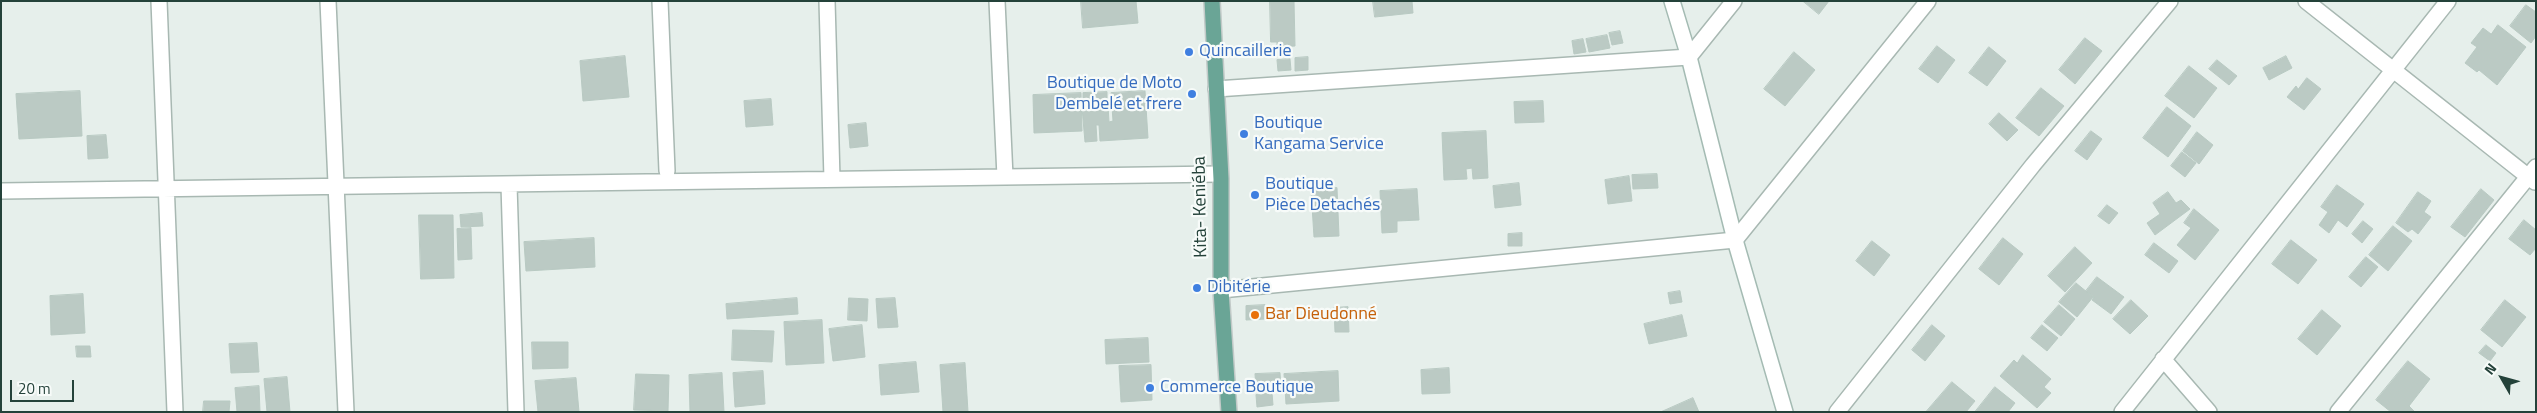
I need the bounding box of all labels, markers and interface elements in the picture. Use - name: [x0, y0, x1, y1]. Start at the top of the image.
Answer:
- place label: Quincaillerie: [1199, 41, 1292, 63]
- marker: Quincaillerie: [1183, 46, 1195, 58]
- place label: Boutique de Moto Dembelé et frere: [1047, 73, 1182, 116]
- marker: Boutique de Moto Dembelé et frere: [1186, 88, 1198, 100]
- place label: Boutique Kangama Service: [1254, 113, 1384, 156]
- marker: Boutique Kangama Service: [1238, 128, 1250, 140]
- street label: Kita- Keniéba: [1189, 156, 1213, 258]
- place label: Boutique Pièce Detachés: [1265, 174, 1380, 216]
- marker: Boutique Pièce Detachés: [1249, 189, 1261, 201]
- place label: Dibitérie: [1207, 277, 1271, 299]
- marker: Dibitérie: [1191, 282, 1203, 294]
- place label: Bar Dieudonné: [1265, 304, 1377, 326]
- marker: Bar Dieudonné: [1249, 309, 1261, 321]
- north arrow: [2477, 353, 2527, 403]
- text: N: [2479, 358, 2501, 379]
- scale bar: [12, 370, 76, 402]
- text: 20 m: [18, 377, 51, 400]
- place label: Commerce Boutique: [1160, 377, 1314, 399]
- marker: Commerce Boutique: [1144, 382, 1156, 394]

